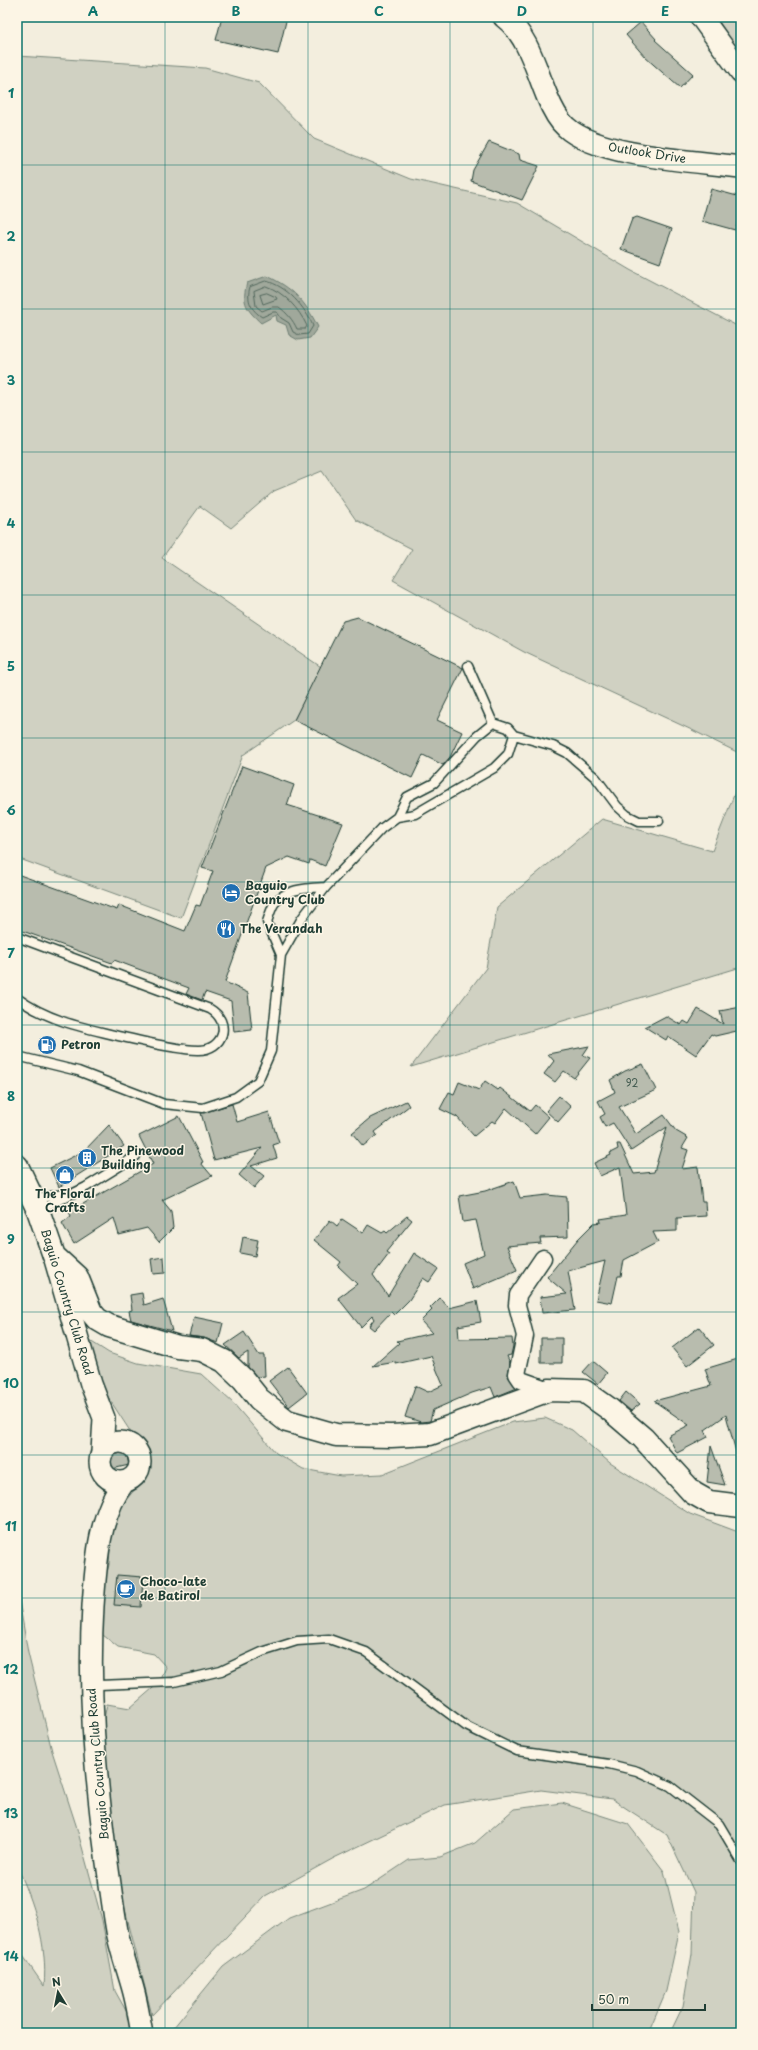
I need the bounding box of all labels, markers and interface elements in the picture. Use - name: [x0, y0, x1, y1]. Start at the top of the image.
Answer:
- text: A: [88, 1, 98, 20]
- text: B: [232, 1, 241, 20]
- text: C: [374, 1, 384, 20]
- text: D: [517, 1, 527, 20]
- text: E: [661, 1, 669, 20]
- text: 1: [8, 83, 14, 102]
- street label: Outlook Drive: [607, 137, 688, 167]
- text: 2: [6, 226, 16, 245]
- text: 3: [7, 370, 16, 389]
- text: 4: [7, 513, 16, 532]
- text: 5: [7, 656, 15, 675]
- text: 6: [6, 800, 16, 819]
- place label: Baguio Country Club: [245, 876, 325, 908]
- hotel icon: Baguio Country Club: [220, 882, 242, 904]
- restaurant icon: The Verandah: [215, 918, 237, 940]
- place label: The Verandah: [240, 919, 323, 937]
- text: 7: [7, 943, 15, 962]
- fuel station icon: Petron: [36, 1034, 58, 1056]
- place label: Petron: [61, 1035, 101, 1053]
- house number: 92: [626, 1075, 638, 1090]
- text: 8: [7, 1086, 15, 1105]
- place label: The Pinewood Building: [101, 1141, 184, 1173]
- building icon: The Pinewood Building: [76, 1147, 98, 1169]
- shop icon: The Floral Crafts: [54, 1164, 76, 1186]
- place label: The Floral Crafts: [35, 1184, 95, 1216]
- street label: Baguio Country Club Road: [37, 1226, 99, 1377]
- text: 9: [7, 1229, 15, 1248]
- text: 10: [3, 1373, 19, 1392]
- text: 11: [5, 1516, 17, 1535]
- place label: Choco-late de Batirol: [140, 1572, 207, 1604]
- cafe icon: Choco-late de Batirol: [115, 1578, 137, 1600]
- text: 12: [3, 1659, 19, 1678]
- street label: Baguio Country Club Road: [81, 1687, 113, 1841]
- text: 13: [4, 1803, 19, 1822]
- text: 14: [3, 1946, 19, 1965]
- north arrow: [38, 1972, 78, 2012]
- text: N: [50, 1972, 62, 1991]
- scale bar: [592, 1986, 705, 2012]
- text: 50 m: [598, 1990, 629, 2008]

